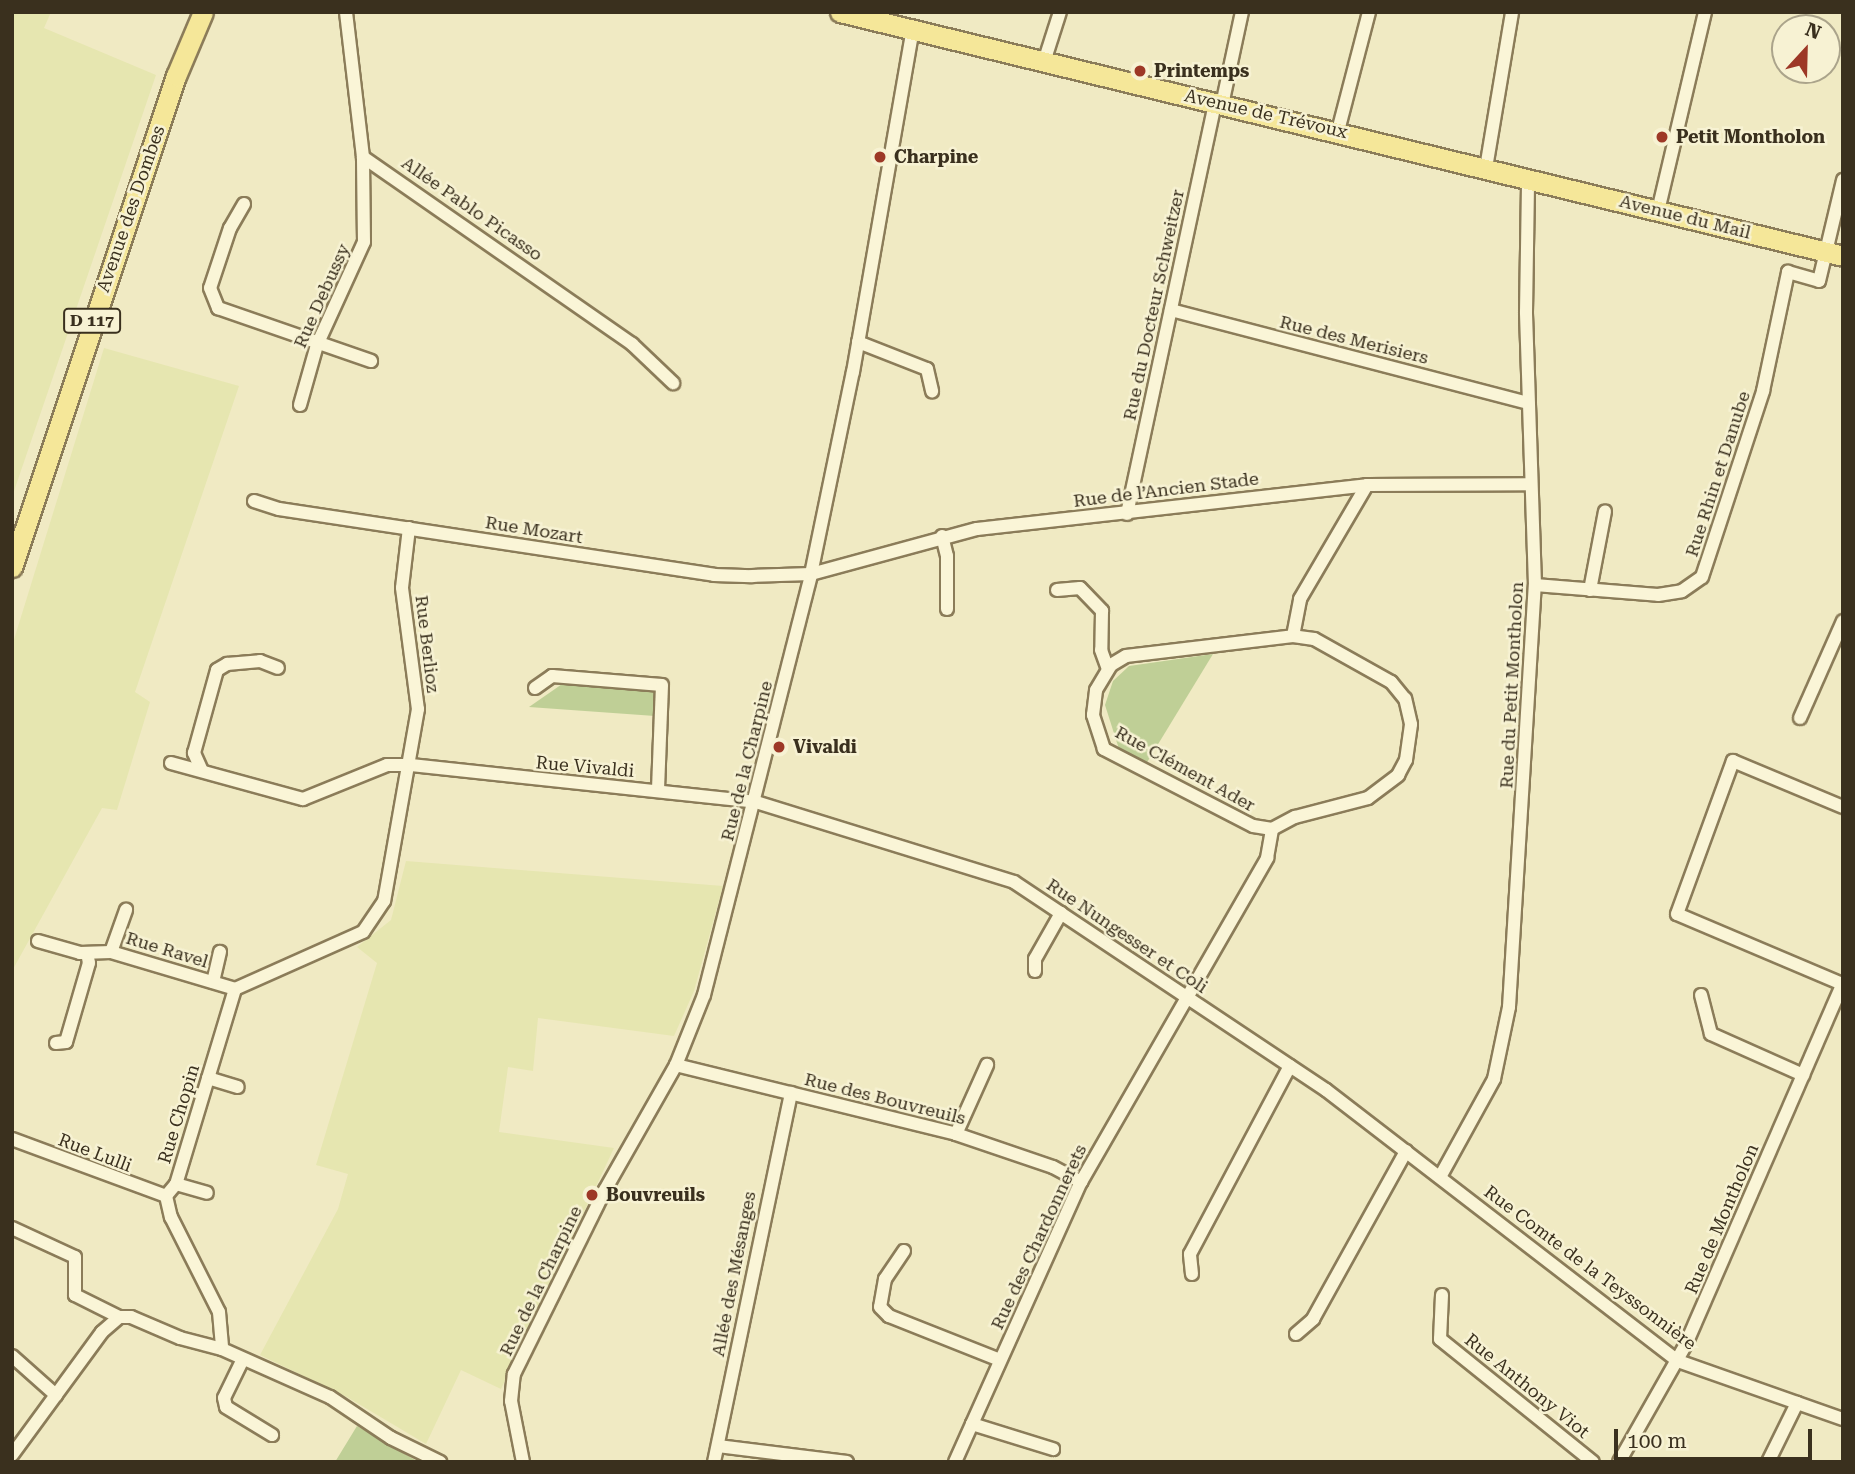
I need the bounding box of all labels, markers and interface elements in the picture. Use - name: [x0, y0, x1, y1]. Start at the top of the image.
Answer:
- north arrow: [1771, 14, 1841, 84]
- text: N: [1802, 18, 1824, 44]
- place label: Printemps: [1154, 60, 1249, 82]
- marker: Printemps: [1132, 63, 1148, 79]
- street label: Avenue de Trévoux: [1182, 85, 1350, 143]
- street label: Avenue des Dombes: [92, 123, 170, 295]
- place label: Petit Montholon: [1676, 126, 1825, 148]
- marker: Petit Montholon: [1654, 129, 1670, 145]
- place label: Charpine: [894, 146, 978, 168]
- marker: Charpine: [872, 149, 888, 165]
- street label: Allée Pablo Picasso: [397, 152, 547, 266]
- street label: Rue du Docteur Schweitzer: [1119, 188, 1189, 422]
- street label: Avenue du Mail: [1617, 190, 1753, 244]
- street label: Rue Debussy: [289, 241, 355, 351]
- road number: D 117: [62, 308, 122, 334]
- street label: Rue des Merisiers: [1277, 311, 1431, 369]
- street label: Rue Rhin et Danube: [1681, 388, 1755, 560]
- street label: Rue de l’Ancien Stade: [1072, 468, 1260, 512]
- street label: Rue Mozart: [484, 512, 584, 548]
- street label: Rue du Petit Montholon: [1496, 581, 1528, 789]
- street label: Rue Berlioz: [410, 594, 444, 694]
- street label: Rue de la Charpine: [717, 679, 777, 843]
- street label: Rue Clément Ader: [1111, 722, 1259, 816]
- place label: Vivaldi: [793, 736, 857, 758]
- marker: Vivaldi: [771, 739, 787, 755]
- street label: Rue Vivaldi: [535, 752, 635, 782]
- street label: Rue Nungesser et Coli: [1042, 874, 1212, 998]
- street label: Rue Ravel: [123, 927, 211, 973]
- street label: Rue Chopin: [154, 1062, 204, 1166]
- street label: Rue des Bouvreuils: [802, 1069, 968, 1129]
- street label: Rue Lulli: [55, 1129, 135, 1177]
- street label: Rue des Chardonnerets: [987, 1141, 1091, 1333]
- street label: Rue de Montholon: [1681, 1141, 1763, 1297]
- street label: Rue Comte de la Teyssonnière: [1480, 1181, 1700, 1355]
- place label: Bouvreuils: [606, 1184, 705, 1206]
- marker: Bouvreuils: [584, 1187, 600, 1203]
- street label: Allée des Mésanges: [707, 1190, 761, 1358]
- street label: Rue de la Charpine: [495, 1202, 587, 1360]
- street label: Rue Anthony Viot: [1460, 1329, 1594, 1443]
- scale bar: [1617, 1414, 1815, 1458]
- text: 100 m: [1627, 1429, 1687, 1453]

